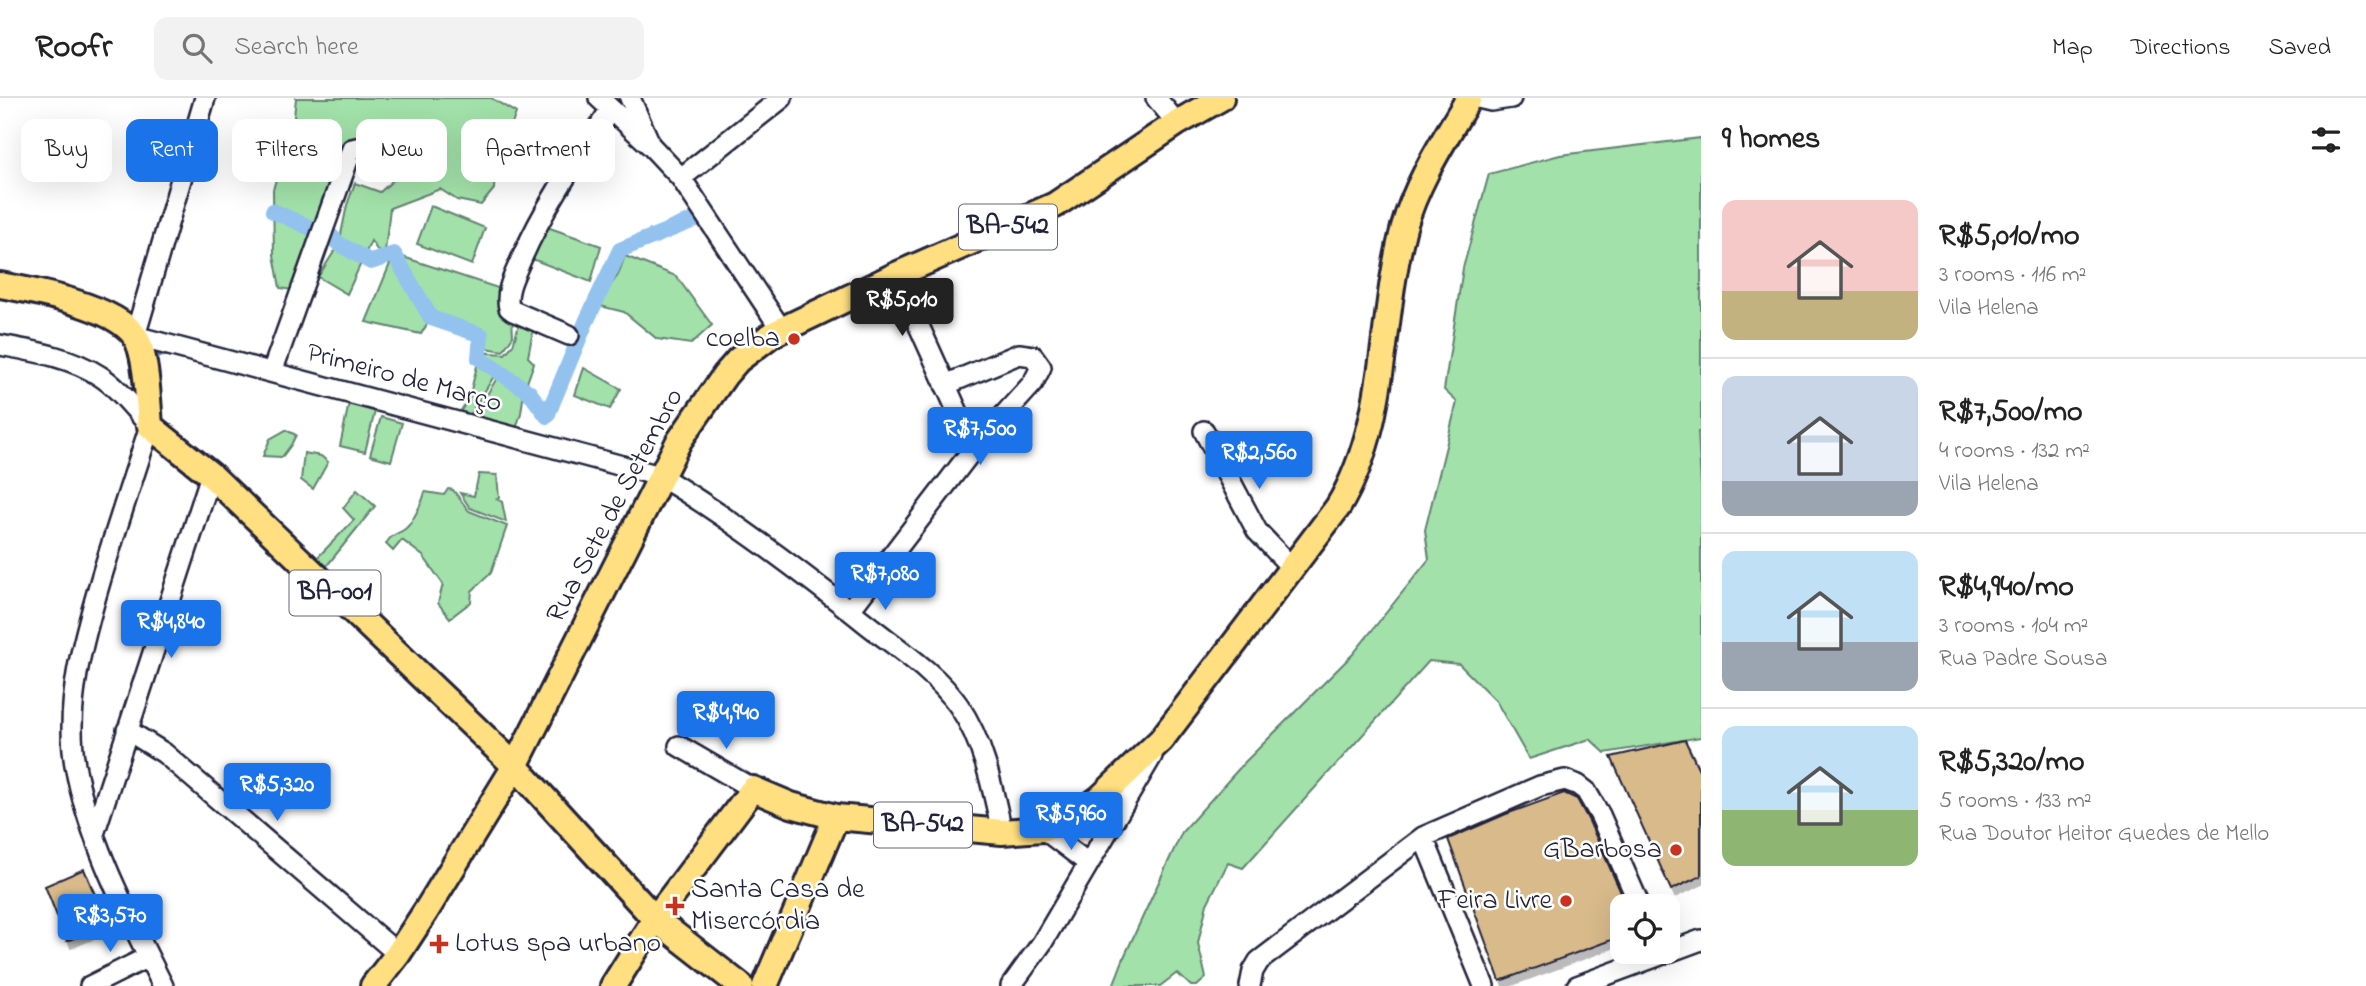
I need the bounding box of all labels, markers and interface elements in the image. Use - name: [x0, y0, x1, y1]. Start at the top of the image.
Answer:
- search box: [154, 17, 644, 80]
- text: Roofr: [35, 24, 112, 72]
- icon: search: [178, 29, 216, 67]
- text: Search here: [234, 29, 359, 67]
- text: Map: [2052, 31, 2093, 66]
- text: Directions: [2131, 31, 2230, 66]
- text: Saved: [2268, 31, 2331, 66]
- text: 9 homes: [1722, 118, 1820, 162]
- chip: Buy: [21, 119, 112, 182]
- chip: Rent: [126, 119, 218, 182]
- chip: Filters: [232, 119, 342, 182]
- chip: New: [356, 119, 447, 182]
- chip: Apartment: [461, 119, 615, 182]
- icon: filters: [2307, 121, 2345, 159]
- road number: BA-542: [959, 204, 1057, 250]
- text: R$5,010/mo: [1939, 215, 2080, 259]
- icon: home: [1778, 228, 1862, 312]
- text: 3 rooms · 116 m²: [1939, 259, 2086, 292]
- pin: R$5,010: [837, 278, 967, 338]
- text: R$5,010: [867, 284, 937, 317]
- text: Vila Helena: [1939, 292, 2039, 325]
- place label: coelba: [706, 319, 780, 360]
- marker: coelba: [786, 331, 802, 347]
- street label: Primeiro de Março: [302, 333, 506, 425]
- street label: Rua Sete de Setembro: [537, 381, 695, 631]
- text: R$7,500/mo: [1939, 391, 2083, 435]
- icon: home: [1778, 404, 1862, 488]
- pin: R$7,500: [915, 408, 1045, 467]
- text: R$7,500: [943, 413, 1017, 446]
- pin: R$2,560: [1194, 432, 1324, 491]
- text: 4 rooms · 132 m²: [1939, 435, 2090, 468]
- text: R$2,560: [1221, 437, 1297, 470]
- text: Vila Helena: [1939, 468, 2039, 501]
- pin: R$7,080: [820, 552, 950, 612]
- text: R$7,080: [851, 558, 919, 591]
- text: R$4,940/mo: [1939, 566, 2074, 610]
- road number: BA-001: [290, 570, 380, 615]
- icon: home: [1778, 579, 1862, 663]
- pin: R$4,840: [106, 601, 236, 660]
- text: R$4,840: [137, 606, 205, 639]
- text: 3 rooms · 104 m²: [1939, 610, 2088, 643]
- text: Rua Padre Sousa: [1939, 643, 2107, 676]
- pin: R$4,940: [661, 692, 791, 751]
- text: R$4,940: [693, 697, 759, 730]
- text: R$5,320/mo: [1939, 741, 2085, 785]
- icon: home: [1778, 754, 1862, 838]
- pin: R$5,320: [212, 764, 342, 823]
- text: R$5,320: [240, 769, 314, 802]
- text: 5 rooms · 133 m²: [1939, 785, 2092, 818]
- pin: R$5,960: [1006, 792, 1136, 852]
- text: R$5,960: [1036, 798, 1106, 831]
- road number: BA-542: [874, 803, 972, 848]
- text: Rua Doutor Heitor Guedes de Mello: [1939, 818, 2269, 851]
- place label: GBarbosa: [1543, 830, 1662, 871]
- marker: GBarbosa: [1668, 842, 1684, 858]
- place label: Santa Casa de Misercórdia: [691, 870, 865, 943]
- place label: Feira Livre: [1437, 881, 1552, 922]
- marker: Feira Livre: [1558, 893, 1574, 909]
- pin: R$3,570: [45, 894, 175, 954]
- map controls: [1610, 894, 1680, 964]
- button: locate: [1610, 894, 1680, 964]
- marker: Santa Casa de Misercórdia: [665, 896, 685, 916]
- text: R$3,570: [74, 900, 146, 933]
- place label: Lotus spa urbano: [455, 924, 661, 965]
- marker: Lotus spa urbano: [429, 934, 449, 954]

